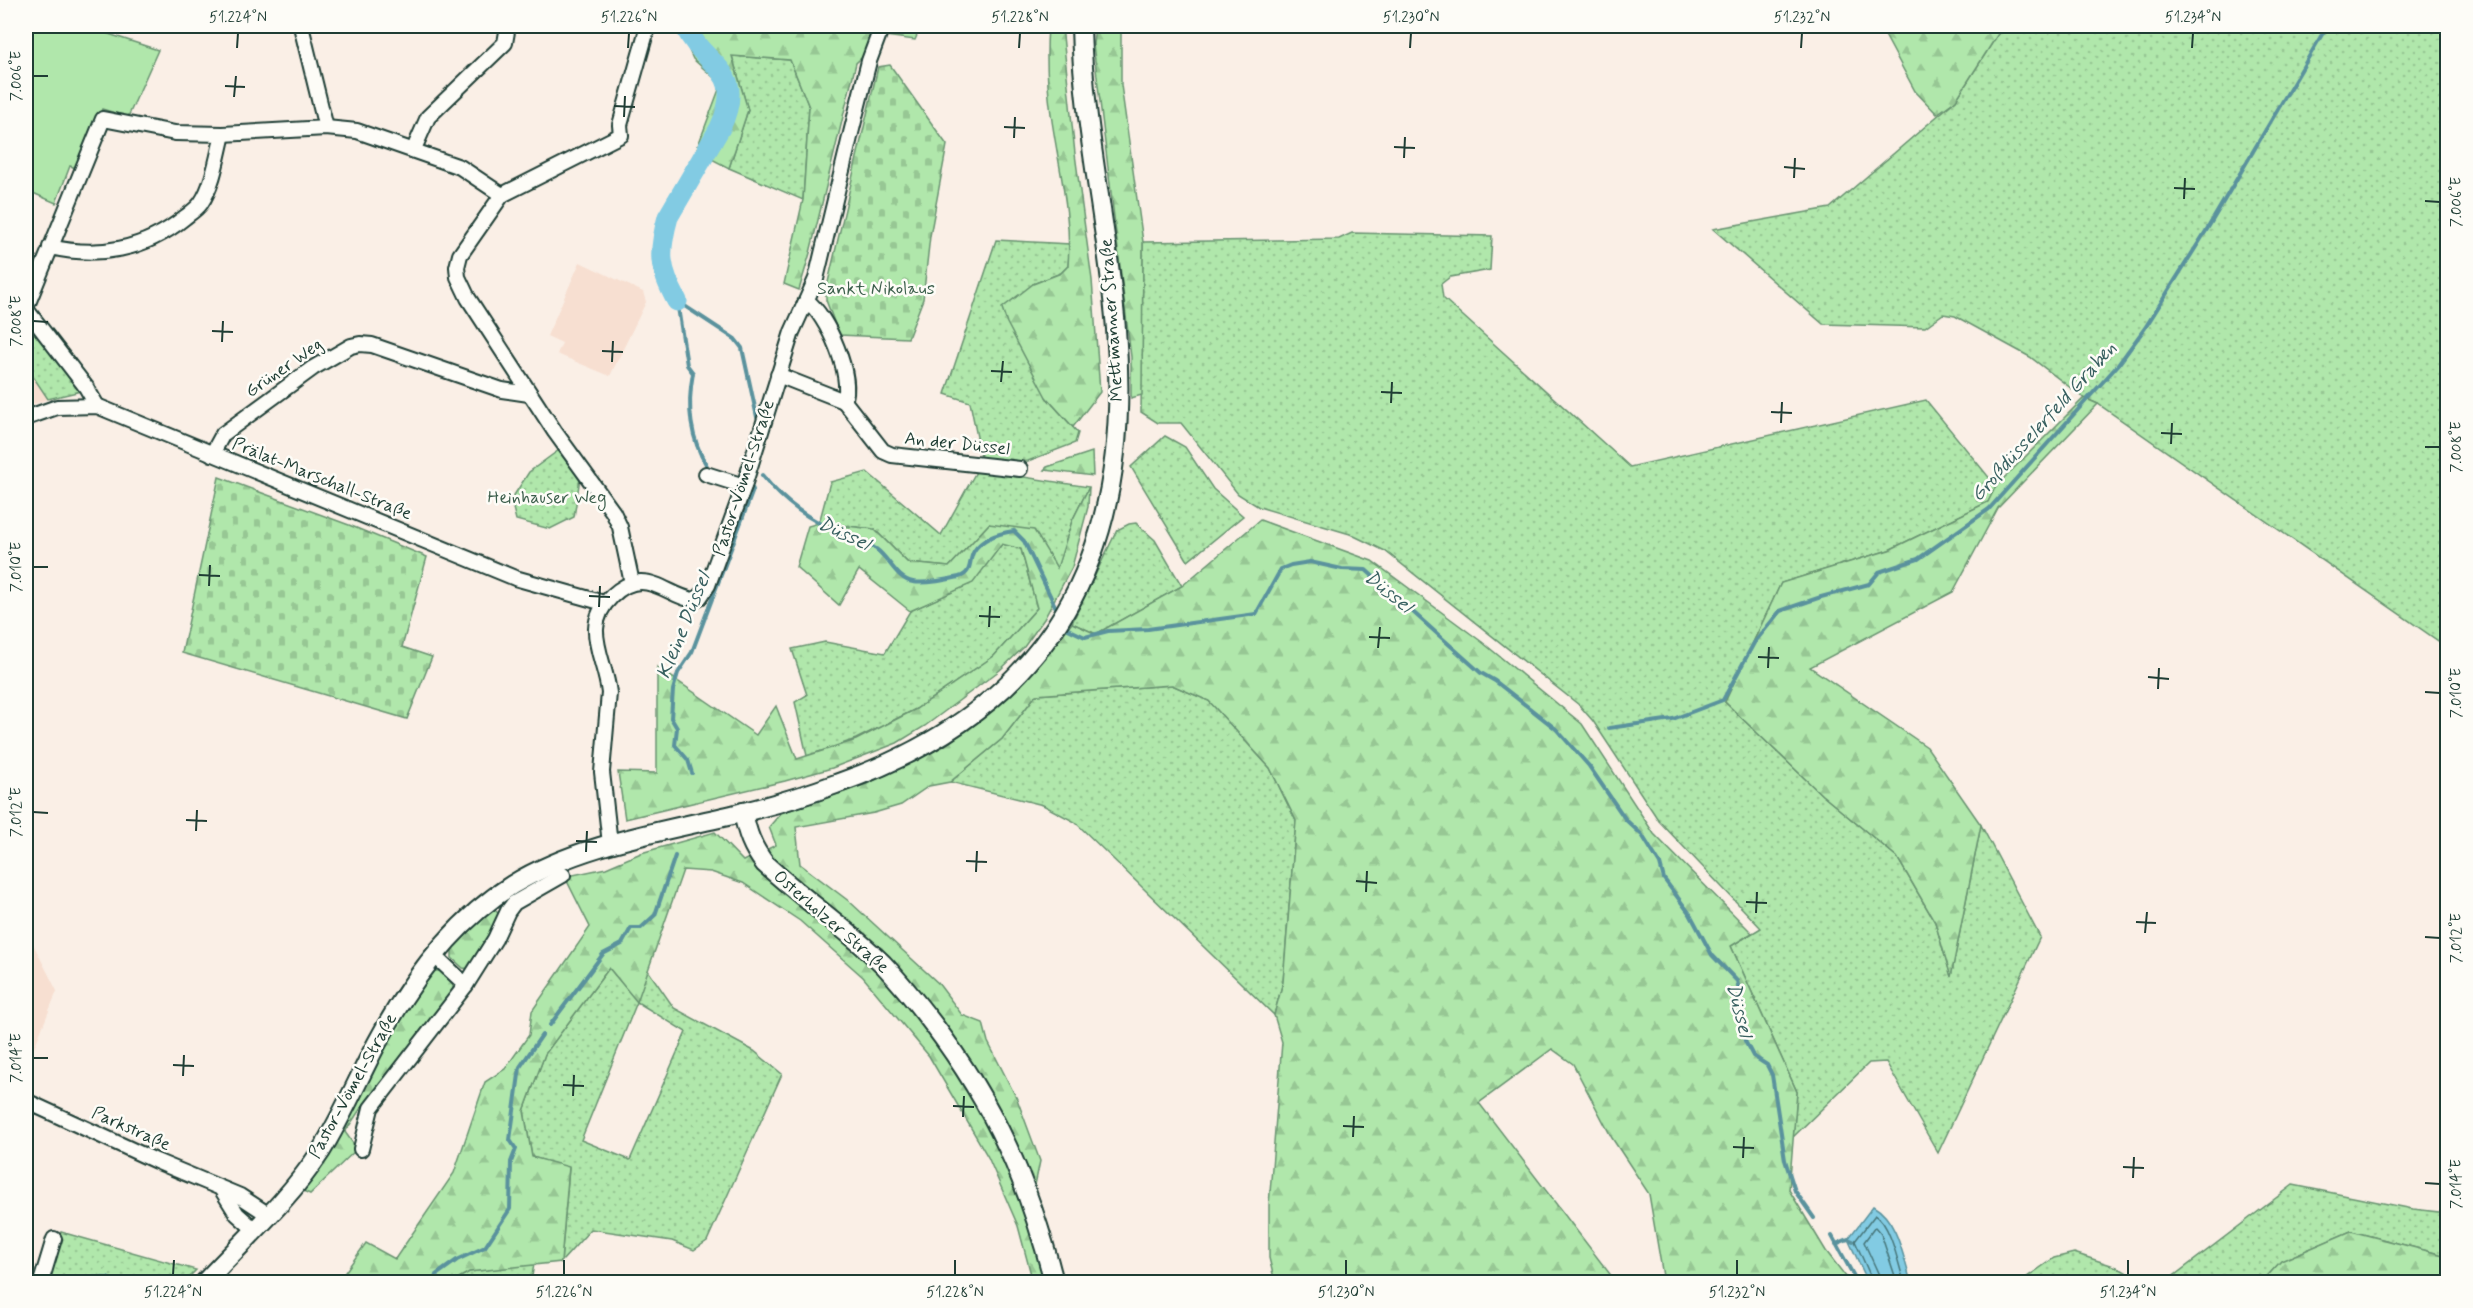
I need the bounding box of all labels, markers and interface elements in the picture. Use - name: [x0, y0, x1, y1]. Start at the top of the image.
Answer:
- text: 51.224°N: [209, 8, 267, 28]
- text: 51.226°N: [601, 8, 657, 28]
- text: 51.228°N: [991, 8, 1049, 28]
- text: 51.230°N: [1383, 8, 1439, 28]
- text: 51.232°N: [1774, 8, 1830, 28]
- text: 51.234°N: [2165, 8, 2221, 28]
- text: 7.006°E: [7, 51, 27, 101]
- text: 7.006°E: [2447, 177, 2467, 227]
- street label: Mettmanner Straße: [1094, 237, 1130, 402]
- park label: Sankt Nikolaus: [817, 277, 935, 301]
- text: 7.008°E: [7, 295, 27, 347]
- street label: Grüner Weg: [241, 333, 327, 403]
- water label: Großdüsselerfeld Graben: [1965, 336, 2123, 508]
- street label: Pastor-Vömel-Straße: [707, 397, 781, 559]
- text: 7.008°E: [2447, 421, 2467, 473]
- street label: An der Düssel: [903, 427, 1011, 461]
- street label: Prälat-Marschall-Straße: [229, 432, 416, 526]
- park label: Heinhauser Weg: [488, 486, 606, 511]
- water label: Düssel: [813, 510, 877, 559]
- text: 7.010°E: [7, 542, 27, 592]
- water label: Düssel: [1358, 564, 1420, 622]
- water label: Kleine Düssel: [650, 566, 719, 683]
- text: 7.010°E: [2447, 668, 2467, 718]
- text: 7.012°E: [7, 787, 27, 837]
- street label: Osterholzer Straße: [768, 865, 894, 979]
- text: 7.012°E: [2447, 913, 2467, 963]
- water label: Düssel: [1719, 980, 1759, 1043]
- street label: Pastor-Vömel-Straße: [303, 1009, 403, 1163]
- text: 7.014°E: [7, 1033, 27, 1083]
- street label: Parkstraße: [88, 1101, 174, 1157]
- text: 7.014°E: [2447, 1159, 2467, 1209]
- text: 51.224°N: [144, 1283, 202, 1303]
- text: 51.226°N: [536, 1283, 592, 1303]
- text: 51.228°N: [926, 1283, 984, 1303]
- text: 51.230°N: [1318, 1283, 1374, 1303]
- text: 51.232°N: [1709, 1283, 1765, 1303]
- text: 51.234°N: [2100, 1283, 2156, 1303]

